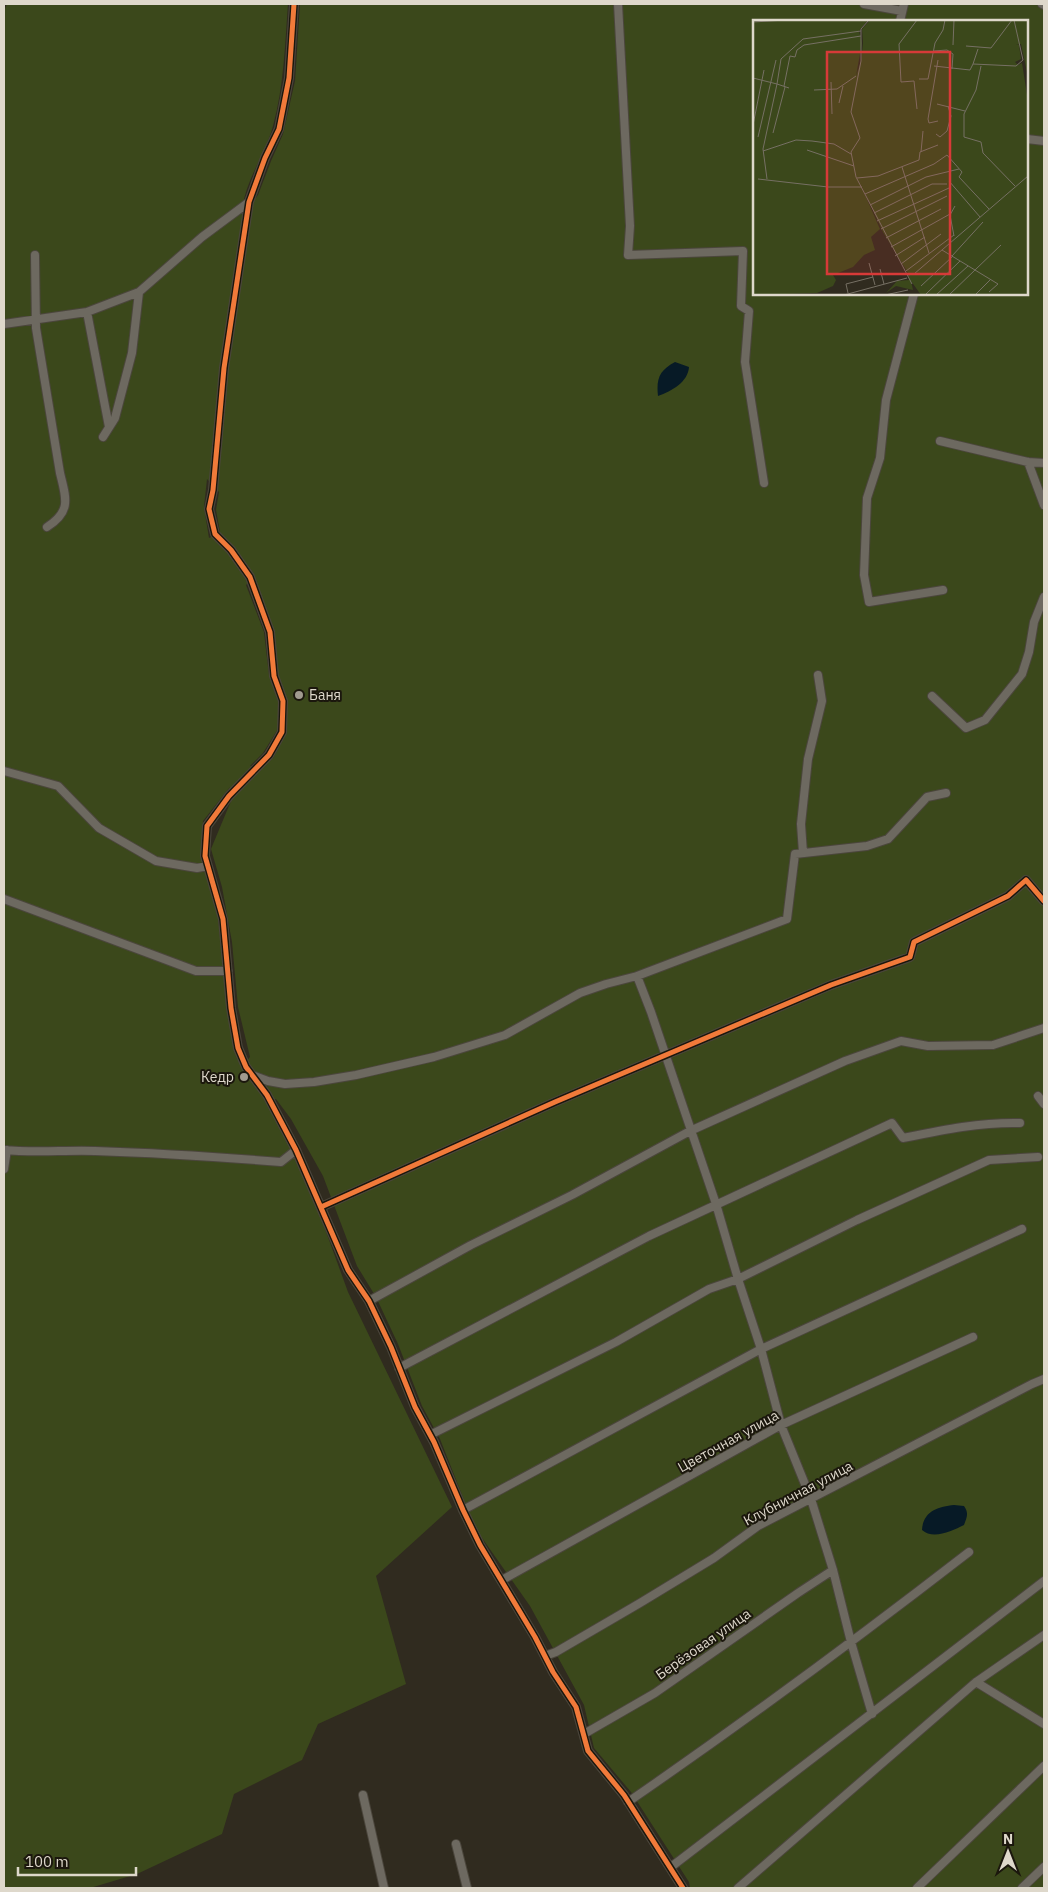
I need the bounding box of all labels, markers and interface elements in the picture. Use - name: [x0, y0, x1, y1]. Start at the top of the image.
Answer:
- inset map: [753, 20, 1028, 295]
- place label: Баня: [309, 686, 341, 704]
- marker: Баня: [293, 689, 305, 701]
- place label: Кедр: [201, 1068, 234, 1086]
- marker: Кедр: [238, 1071, 250, 1083]
- street label: Цветочная улица: [674, 1406, 782, 1476]
- street label: Клубничная улица: [740, 1456, 856, 1529]
- street label: Берёзовая улица: [652, 1604, 754, 1684]
- north arrow: [983, 1827, 1033, 1877]
- text: N: [1003, 1830, 1013, 1848]
- scale bar: [18, 1844, 135, 1876]
- text: 100 m: [25, 1852, 69, 1871]

